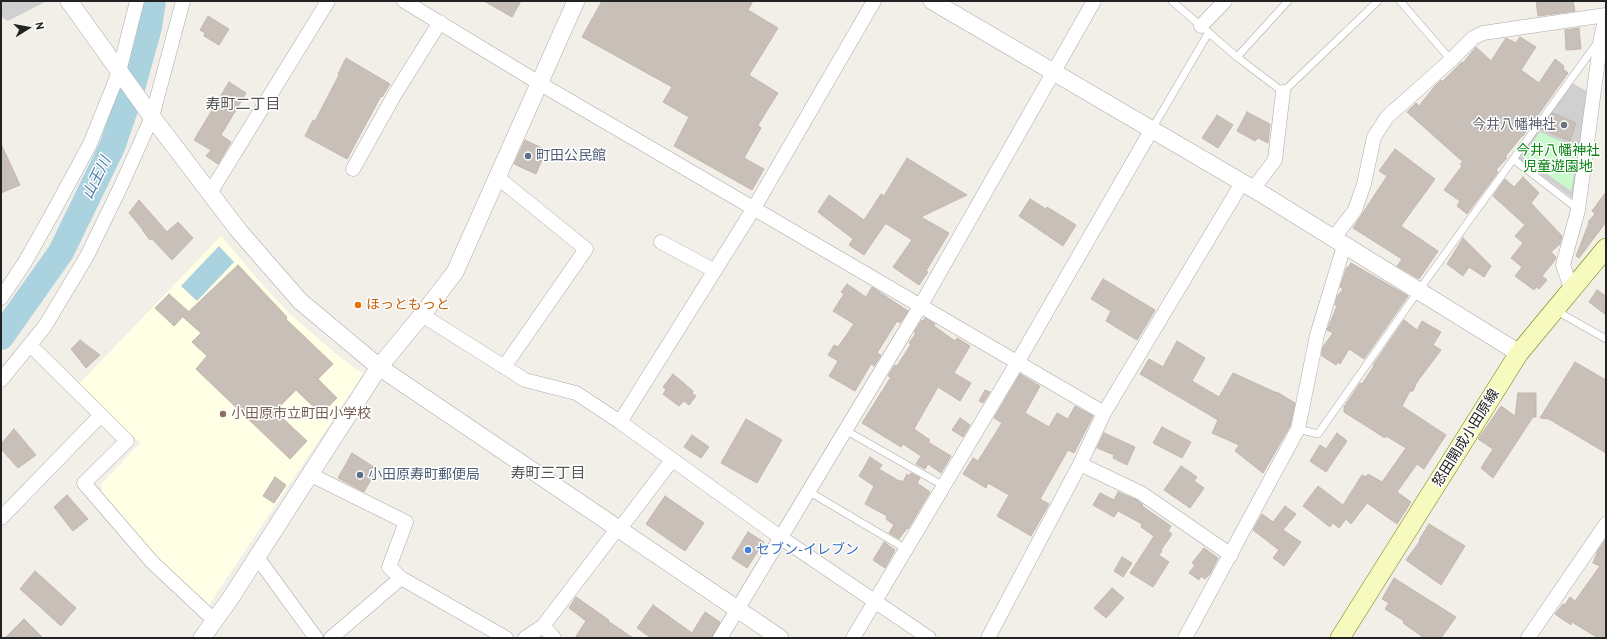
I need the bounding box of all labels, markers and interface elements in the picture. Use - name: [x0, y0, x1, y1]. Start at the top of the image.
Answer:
- north arrow: [8, 8, 48, 48]
- text: N: [32, 21, 47, 31]
- district label: 寿町二丁目: [206, 96, 280, 114]
- place label: 今井八幡神社: [1472, 117, 1556, 133]
- marker: 今井八幡神社: [1559, 120, 1569, 130]
- park label: 今井八幡神社 児童遊園地: [1516, 143, 1600, 176]
- place label: 町田公民館: [536, 148, 606, 164]
- marker: 町田公民館: [523, 151, 533, 161]
- water label: 山王川: [79, 154, 115, 202]
- place label: ほっともっと: [366, 297, 450, 313]
- marker: ほっともっと: [353, 300, 363, 310]
- street label: 怒田開成小田原線: [1429, 386, 1503, 490]
- place label: 小田原市立町田小学校: [231, 406, 371, 422]
- marker: 小田原市立町田小学校: [218, 409, 228, 419]
- district label: 寿町三丁目: [511, 465, 585, 483]
- place label: 小田原寿町郵便局: [368, 467, 480, 483]
- marker: 小田原寿町郵便局: [355, 470, 365, 480]
- place label: セブン-イレブン: [756, 542, 859, 558]
- marker: セブン-イレブン: [743, 545, 753, 555]

